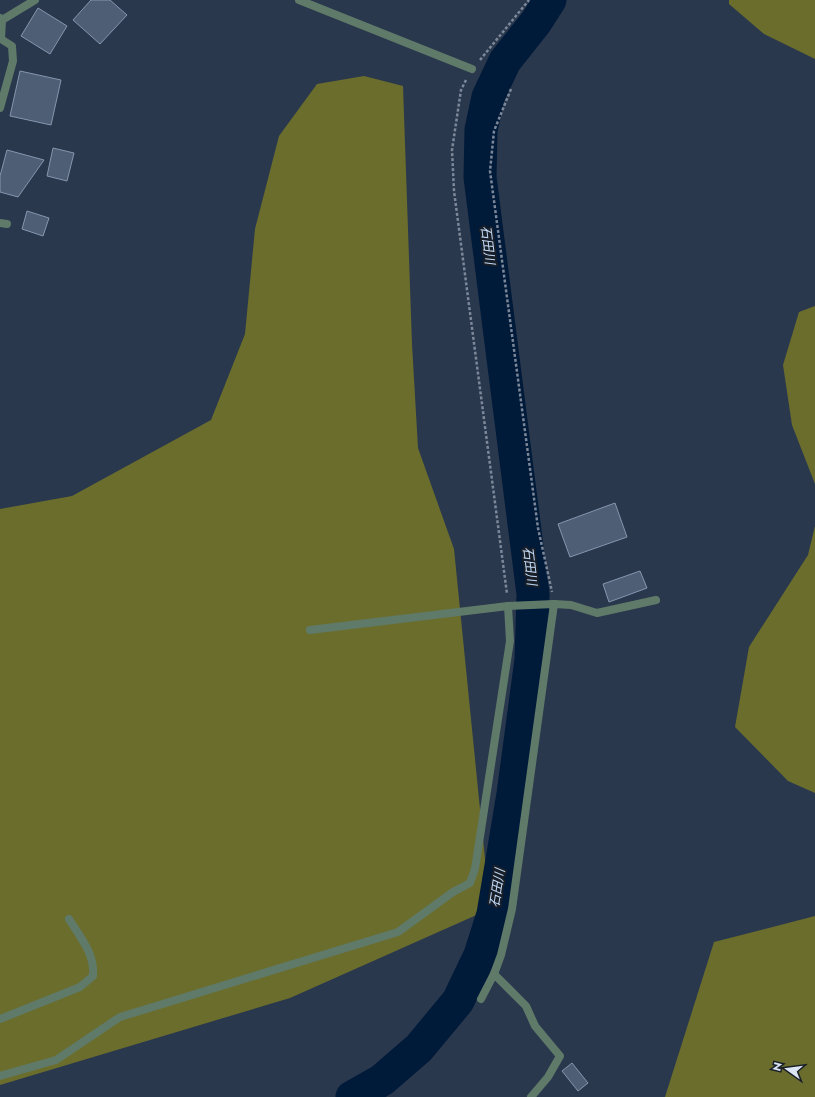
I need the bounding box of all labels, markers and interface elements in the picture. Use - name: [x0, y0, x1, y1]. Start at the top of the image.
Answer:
- water label: 石田川: [476, 224, 500, 267]
- water label: 石田川: [518, 545, 542, 588]
- water label: 石田川: [485, 865, 510, 909]
- north arrow: [767, 1049, 807, 1089]
- text: N: [768, 1060, 786, 1073]

